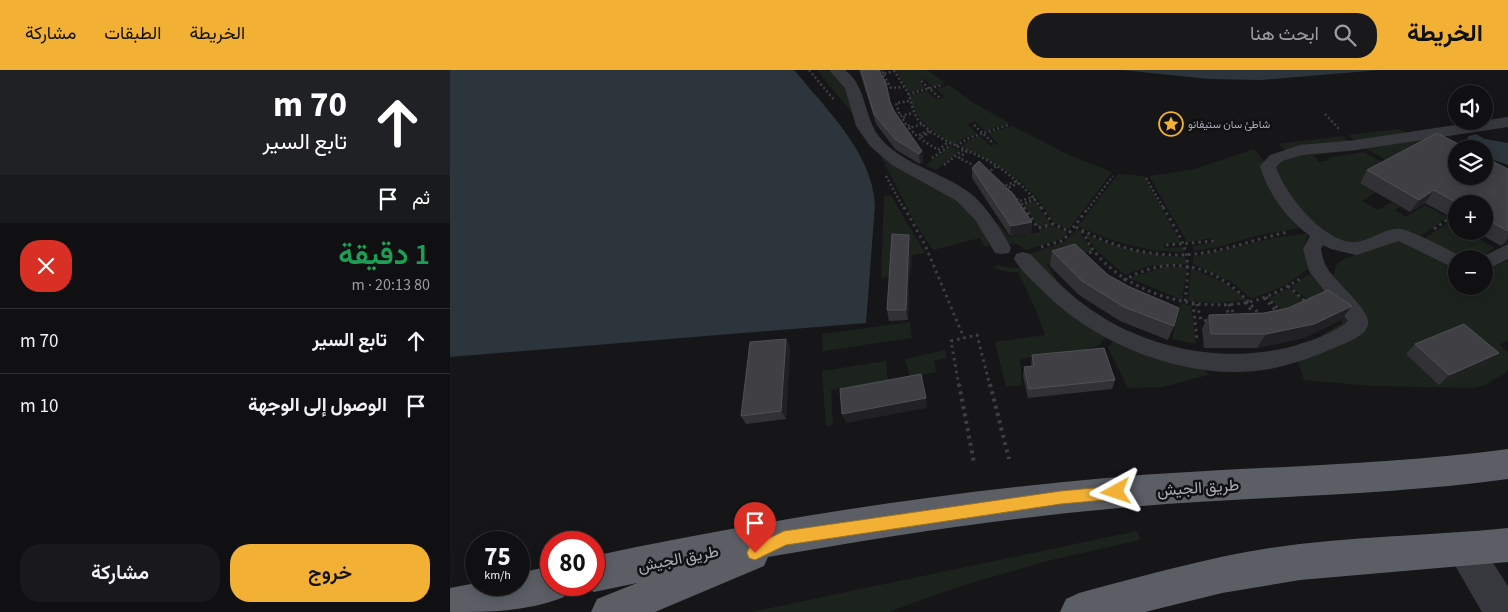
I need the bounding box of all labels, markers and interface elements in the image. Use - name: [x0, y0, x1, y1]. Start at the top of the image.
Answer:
- search box: [1027, 13, 1377, 58]
- text: الخريطة: [1407, 16, 1483, 51]
- text: مشاركة: [25, 21, 76, 46]
- text: الطبقات: [104, 21, 161, 46]
- text: الخريطة: [189, 21, 245, 46]
- text: ابحث هنا: [1250, 21, 1319, 48]
- icon: search: [1331, 21, 1359, 49]
- text: 70 m: [273, 80, 347, 130]
- map controls: [1448, 85, 1493, 295]
- button: sound: [1448, 85, 1493, 130]
- icon: ahead: [365, 90, 430, 155]
- place icon: شاطئ سان ستيفانو: [1158, 111, 1184, 137]
- place label: شاطئ سان ستيفانو: [1188, 117, 1271, 132]
- text: تابع السير: [263, 126, 347, 158]
- button: layers: [1448, 140, 1493, 185]
- icon: arrive: [374, 185, 402, 213]
- text: ثم: [412, 185, 430, 212]
- button: +: [1448, 195, 1493, 240]
- text: 1 دقيقة: [338, 233, 430, 276]
- button: close: [20, 240, 72, 292]
- button: −: [1448, 250, 1493, 295]
- text: 80 m · 20:13: [351, 274, 430, 296]
- text: تابع السير: [312, 327, 387, 354]
- icon: ahead: [402, 327, 430, 355]
- text: 70 m: [20, 328, 58, 355]
- text: الوصول إلى الوجهة: [248, 392, 387, 419]
- icon: arrive: [402, 392, 430, 420]
- text: 10 m: [20, 393, 58, 420]
- position arrow: [1089, 465, 1141, 517]
- street label: طريق الجيش: [1156, 474, 1240, 502]
- pin: [734, 502, 776, 553]
- icon: arrive: [741, 509, 769, 537]
- speed limit sign: 80: [540, 531, 605, 596]
- text: 75: [484, 539, 511, 575]
- street label: طريق الجيش: [636, 540, 721, 578]
- button: مشاركة: [20, 544, 220, 602]
- button: خروج: [230, 544, 430, 602]
- text: km/h: [484, 567, 511, 584]

